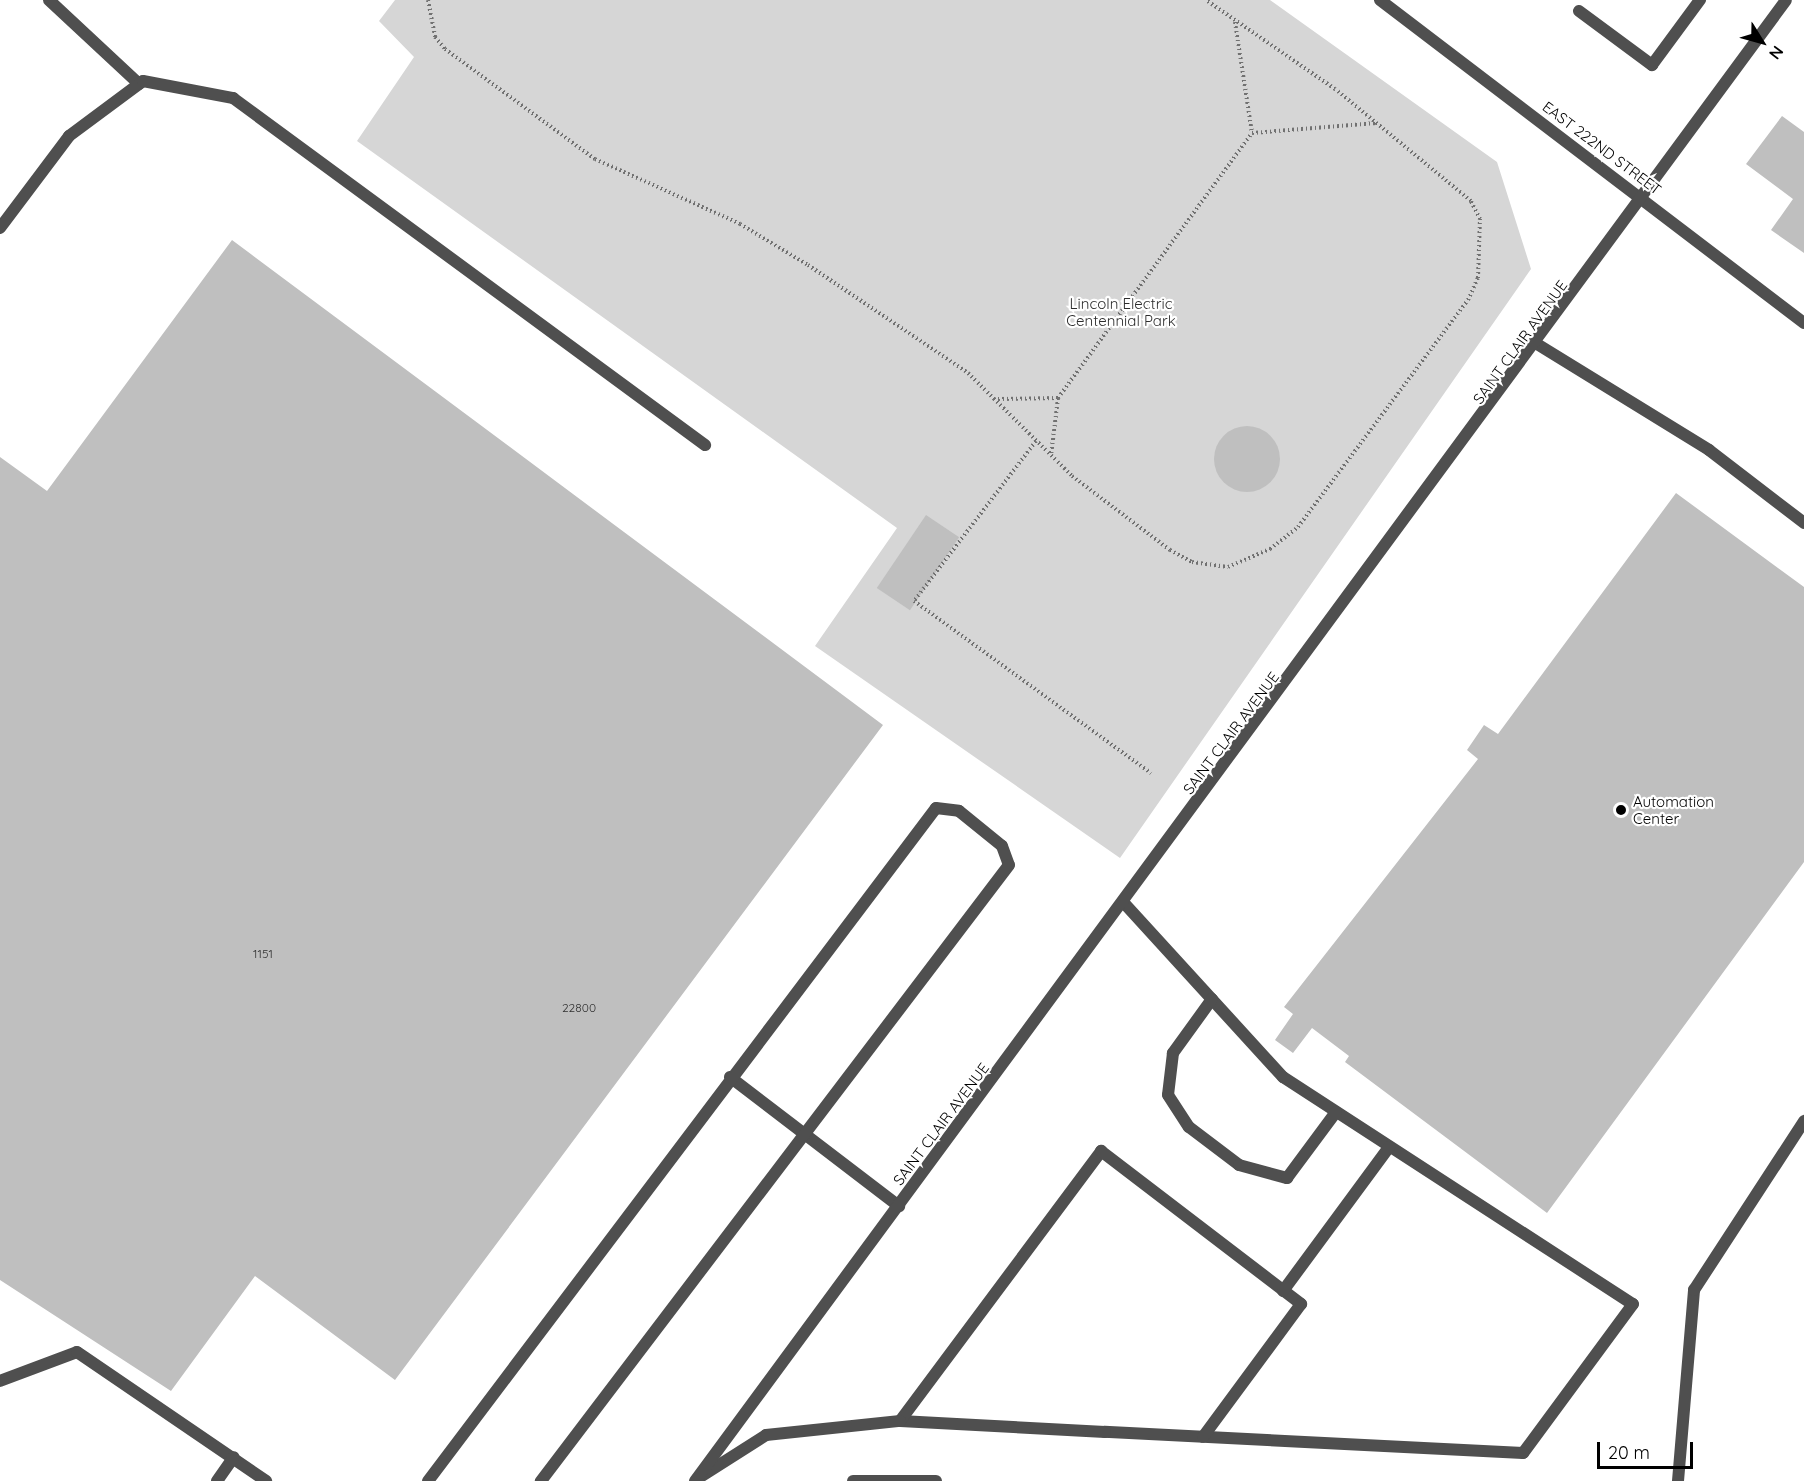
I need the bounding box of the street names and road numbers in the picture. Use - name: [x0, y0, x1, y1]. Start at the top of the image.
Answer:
- street label: EAST 222ND STREET: [1539, 97, 1665, 199]
- street label: SAINT CLAIR AVENUE: [1469, 277, 1571, 407]
- street label: SAINT CLAIR AVENUE: [1179, 668, 1283, 798]
- street label: SAINT CLAIR AVENUE: [889, 1059, 993, 1189]

